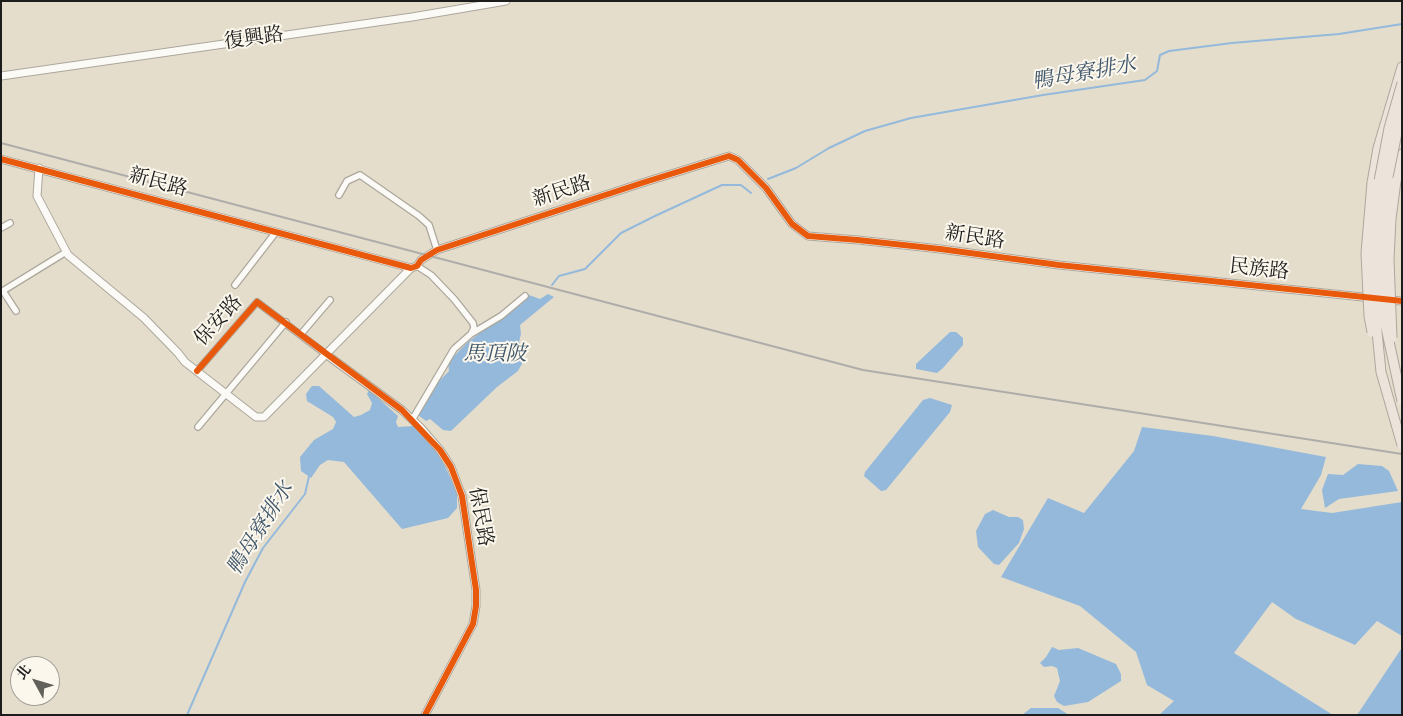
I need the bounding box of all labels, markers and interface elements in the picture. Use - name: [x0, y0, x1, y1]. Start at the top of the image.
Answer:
- street label: 復興路: [223, 23, 285, 55]
- water label: 鴨母寮排水: [1030, 52, 1138, 96]
- street label: 新民路: [126, 164, 190, 202]
- street label: 新民路: [530, 171, 594, 213]
- street label: 新民路: [943, 221, 1007, 255]
- street label: 民族路: [1228, 255, 1290, 285]
- street label: 保安路: [190, 291, 248, 351]
- water label: 馬頂陂: [464, 342, 526, 368]
- water label: 鴨母寮排水: [222, 478, 300, 580]
- street label: 保民路: [463, 485, 497, 549]
- north arrow: [10, 656, 60, 706]
- text: 北: [13, 661, 35, 683]

